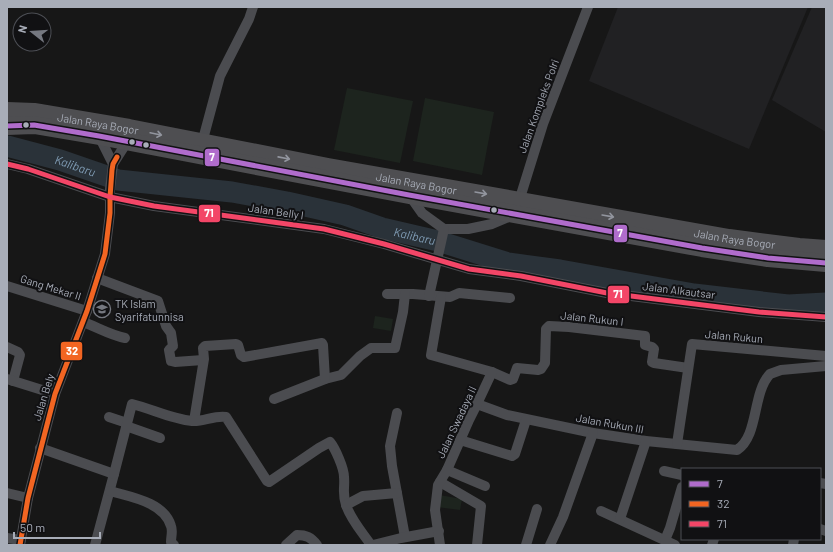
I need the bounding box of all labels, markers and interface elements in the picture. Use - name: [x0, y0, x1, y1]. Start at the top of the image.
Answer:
- north arrow: [12, 12, 52, 52]
- text: N: [15, 24, 29, 34]
- street label: Jalan Kompleks Polri: [515, 57, 561, 155]
- street label: Jalan Raya Bogor: [56, 110, 140, 136]
- unlabelled marker: [21, 120, 31, 130]
- one-way arrow: [149, 130, 162, 138]
- unlabelled marker: [127, 137, 137, 147]
- unlabelled marker: [141, 140, 151, 150]
- line badge: 7: [204, 148, 220, 167]
- text: 7: [209, 150, 215, 163]
- water label: Kalibaru: [53, 152, 98, 179]
- one-way arrow: [277, 154, 290, 162]
- street label: Jalan Raya Bogor: [375, 169, 458, 196]
- one-way arrow: [474, 190, 487, 198]
- street label: Jalan Belly I: [247, 201, 305, 221]
- line badge: 71: [198, 204, 221, 223]
- unlabelled marker: [489, 205, 499, 215]
- text: 71: [204, 206, 214, 219]
- one-way arrow: [602, 213, 615, 221]
- water label: Kalibaru: [393, 224, 437, 247]
- line badge: 7: [613, 224, 628, 243]
- street label: Jalan Raya Bogor: [693, 225, 776, 250]
- text: 7: [617, 226, 623, 239]
- street label: Gang Mekar II: [19, 272, 83, 302]
- street label: Jalan Alkautsar: [642, 279, 716, 301]
- line badge: 71: [607, 285, 630, 304]
- text: 71: [613, 287, 623, 300]
- place label: TK Islam Syarifatunnisa: [115, 297, 184, 323]
- school or university icon: TK Islam Syarifatunnisa: [92, 299, 112, 319]
- street label: Jalan Rukun I: [560, 308, 624, 328]
- street label: Jalan Rukun: [704, 327, 764, 345]
- line badge: 32: [60, 341, 83, 361]
- text: 32: [66, 344, 78, 357]
- street label: Jalan Bely: [30, 372, 56, 422]
- street label: Jalan Swadaya II: [434, 384, 478, 460]
- street label: Jalan Rukun III: [575, 411, 645, 435]
- legend: [681, 468, 821, 540]
- text: 7: [717, 476, 723, 490]
- text: 32: [717, 496, 730, 510]
- scale bar: [14, 514, 100, 540]
- text: 71: [717, 516, 727, 530]
- text: 50 m: [20, 520, 45, 534]

